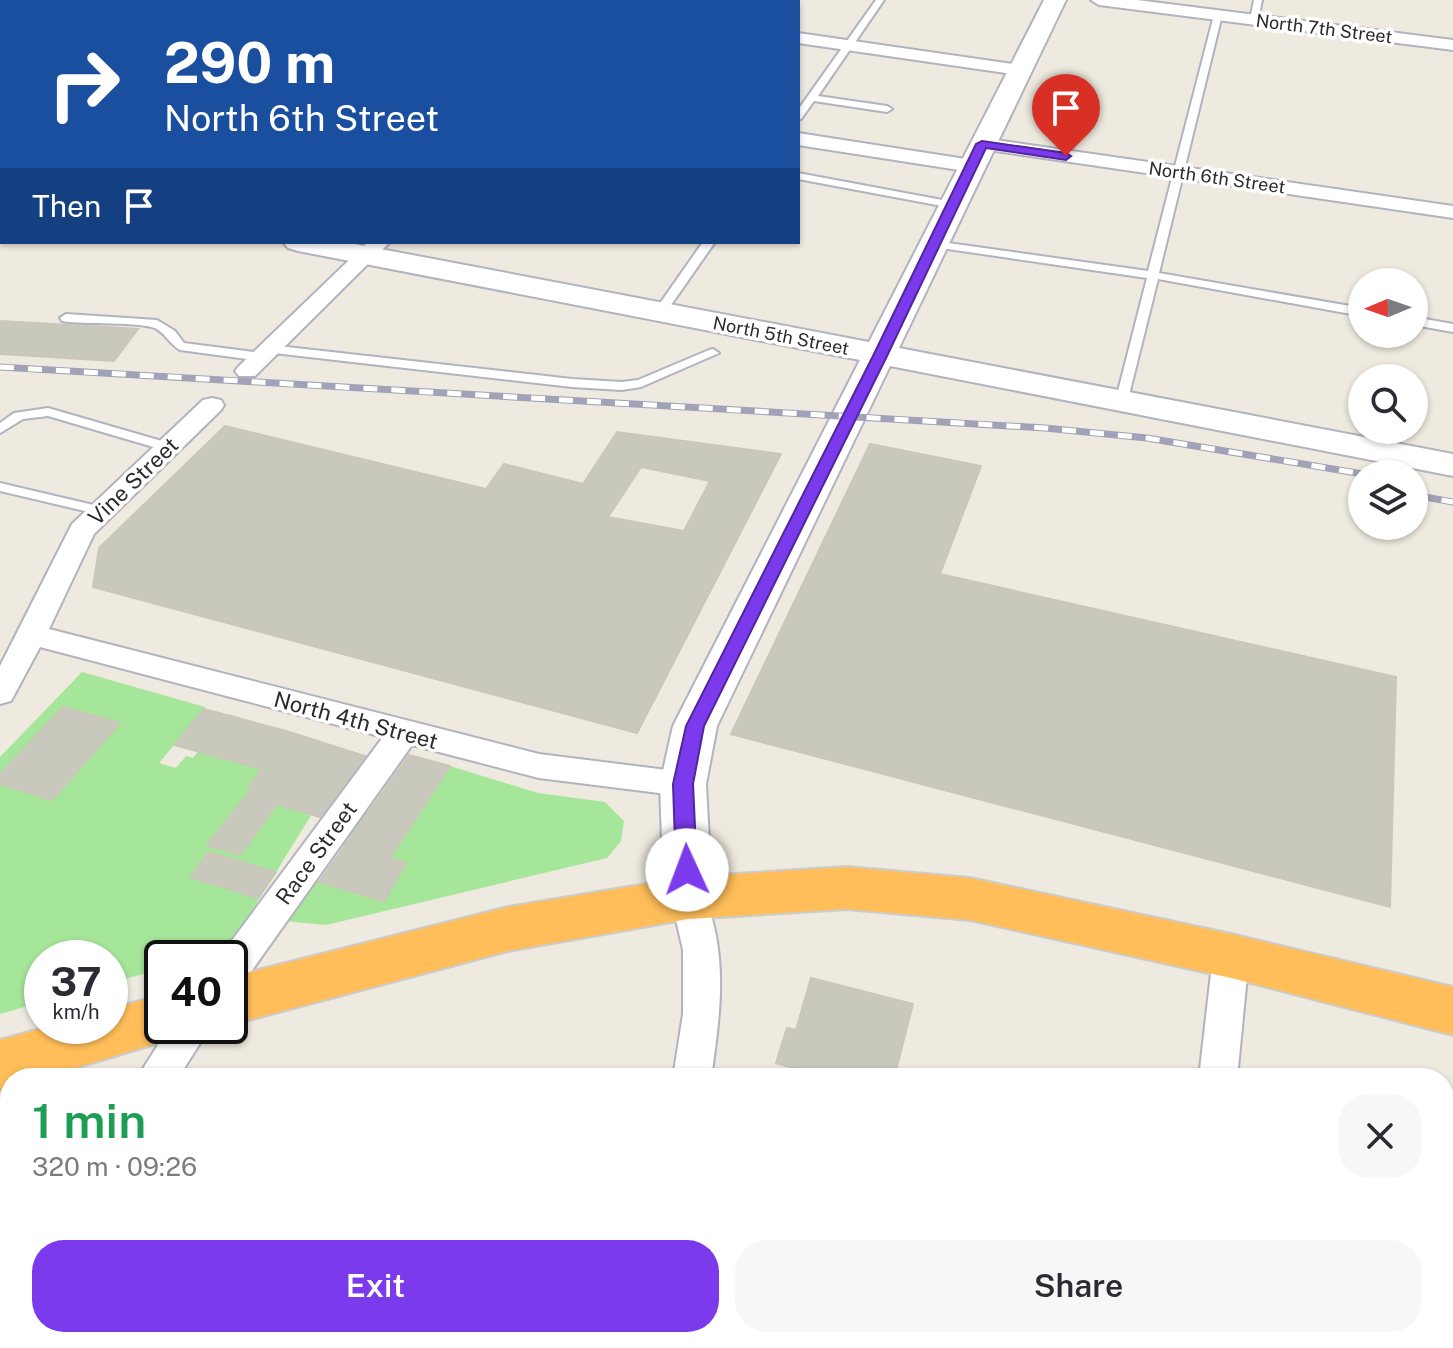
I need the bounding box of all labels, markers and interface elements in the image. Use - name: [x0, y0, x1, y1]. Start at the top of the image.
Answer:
- street label: North 7th Street: [1255, 10, 1393, 47]
- text: 290 m: [164, 30, 335, 96]
- icon: right: [32, 32, 136, 136]
- pin: [1032, 74, 1100, 156]
- icon: arrive: [1044, 86, 1088, 130]
- text: North 6th Street: [164, 97, 439, 139]
- street label: North 6th Street: [1147, 158, 1287, 197]
- icon: arrive: [117, 184, 161, 228]
- text: Then: [32, 188, 101, 224]
- north arrow: [1348, 268, 1428, 348]
- map controls: [1348, 268, 1428, 540]
- street label: North 5th Street: [711, 312, 851, 359]
- button: search: [1348, 364, 1428, 444]
- street label: Vine Street: [83, 432, 183, 530]
- button: layers: [1348, 460, 1428, 540]
- street label: North 4th Street: [271, 686, 441, 754]
- street label: Race Street: [270, 797, 362, 909]
- position arrow: [645, 828, 729, 912]
- speed limit sign: 40: [144, 940, 248, 1044]
- text: 37: [51, 958, 101, 1005]
- text: km/h: [52, 1000, 100, 1024]
- text: 1 min: [32, 1092, 146, 1149]
- button: close: [1338, 1094, 1422, 1178]
- text: 320 m · 09:26: [32, 1151, 197, 1182]
- button: Exit: [32, 1240, 719, 1332]
- button: Share: [735, 1240, 1422, 1332]

